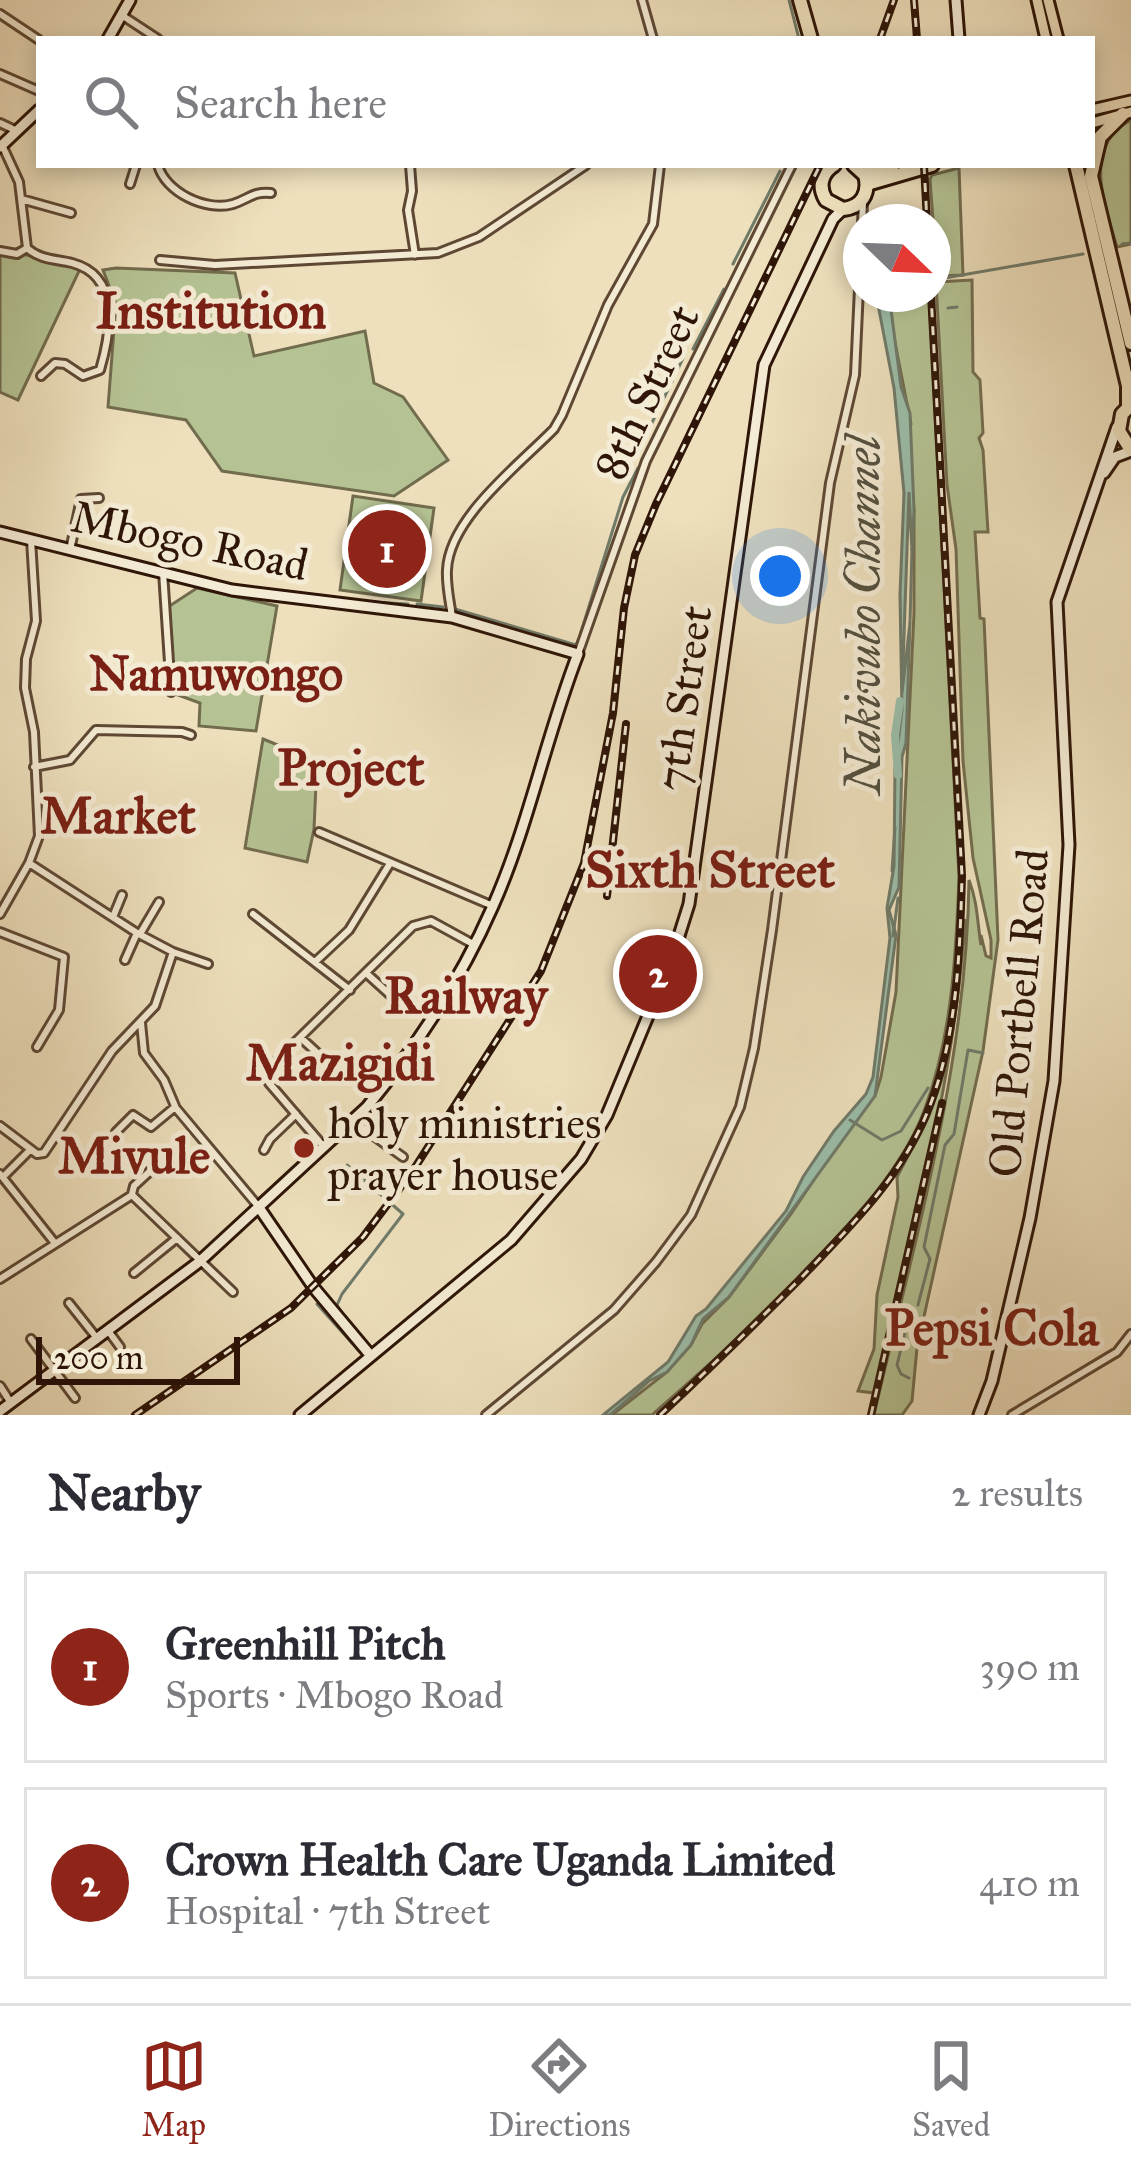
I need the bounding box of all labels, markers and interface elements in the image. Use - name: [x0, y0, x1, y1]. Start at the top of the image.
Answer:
- search box: [36, 36, 1095, 168]
- icon: search: [78, 69, 144, 135]
- text: Search here: [174, 75, 387, 130]
- north arrow: [843, 204, 951, 312]
- district label: Institution: [96, 280, 327, 342]
- street label: 8th Street: [582, 296, 711, 488]
- water label: Nakivubo Channel: [834, 432, 893, 797]
- street label: Mbogo Road: [66, 489, 314, 593]
- pin: 1: [348, 504, 426, 594]
- your location: [750, 546, 810, 606]
- street label: 7th Street: [643, 602, 724, 794]
- district label: Namuwongo: [89, 644, 343, 703]
- district label: Project: [277, 737, 425, 799]
- district label: Market: [40, 785, 196, 847]
- district label: Sixth Street: [585, 839, 835, 901]
- street label: Old Portbell Road: [977, 846, 1060, 1180]
- pin: 2: [619, 929, 697, 1019]
- district label: Railway: [385, 965, 549, 1027]
- district label: Mazigidi: [246, 1032, 435, 1094]
- place label: holy ministries prayer house: [327, 1095, 601, 1202]
- district label: Mivule: [58, 1125, 210, 1187]
- marker: holy ministries prayer house: [291, 1135, 317, 1161]
- district label: Pepsi Cola: [885, 1297, 1101, 1359]
- scale bar: [36, 1331, 240, 1384]
- text: 200 m: [54, 1338, 144, 1378]
- text: Nearby: [48, 1462, 200, 1524]
- text: 2 results: [951, 1469, 1083, 1517]
- text: Greenhill Pitch: [165, 1616, 446, 1671]
- text: 1: [82, 1643, 98, 1691]
- text: 390 m: [980, 1643, 1080, 1691]
- text: Sports · Mbogo Road: [165, 1671, 503, 1719]
- text: Crown Health Care Uganda Limited: [165, 1832, 835, 1887]
- text: 2: [80, 1859, 100, 1907]
- text: 410 m: [979, 1859, 1080, 1907]
- text: Hospital · 7th Street: [165, 1887, 490, 1935]
- tab: Map: [141, 2033, 207, 2145]
- tab: Directions: [488, 2033, 630, 2145]
- tab: Saved: [912, 2033, 990, 2145]

